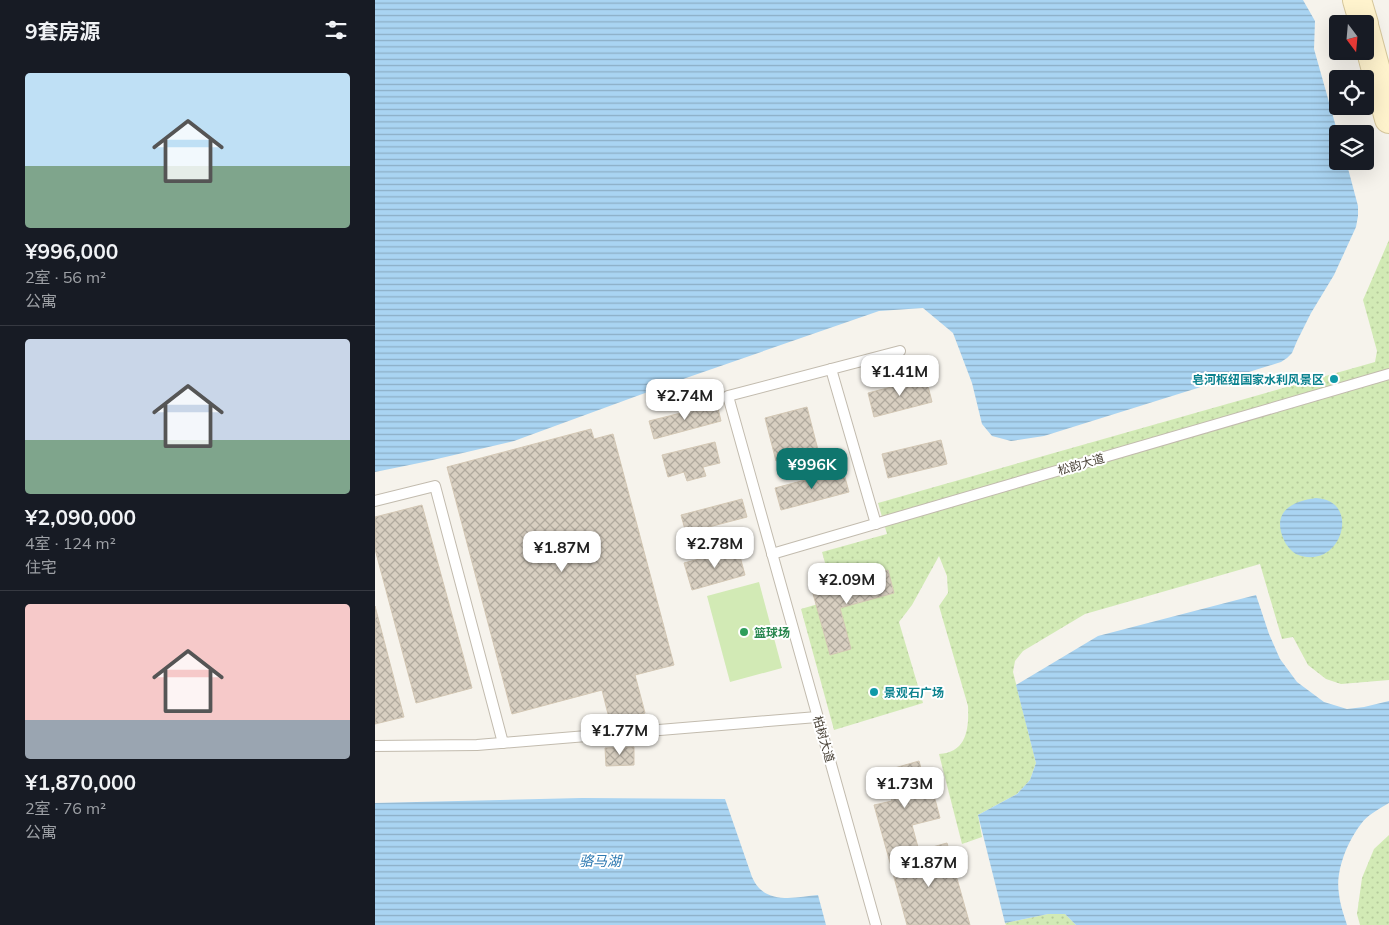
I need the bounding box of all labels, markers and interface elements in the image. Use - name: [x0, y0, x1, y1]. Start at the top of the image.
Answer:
- north arrow: [1329, 15, 1374, 60]
- map controls: [1329, 15, 1374, 170]
- icon: filters: [322, 16, 350, 44]
- text: 9套房源: [25, 18, 101, 44]
- button: locate: [1329, 70, 1374, 115]
- icon: home: [143, 106, 233, 196]
- button: layers: [1329, 125, 1374, 170]
- text: ¥996,000: [25, 238, 118, 264]
- text: 2室 · 56 m²: [25, 267, 106, 287]
- text: 公寓: [25, 291, 57, 311]
- pin: ¥1.41M: [859, 354, 941, 397]
- text: ¥1.41M: [872, 361, 928, 381]
- icon: home: [143, 371, 233, 461]
- place label: 皂河枢纽国家水利风景区: [1192, 372, 1324, 387]
- marker: 皂河枢纽国家水利风景区: [1328, 373, 1340, 385]
- pin: ¥2.74M: [644, 378, 726, 421]
- text: ¥2.74M: [657, 385, 713, 405]
- pin: ¥996K: [777, 448, 847, 490]
- street label: 松韵大道: [1056, 450, 1106, 478]
- text: ¥996K: [787, 454, 837, 474]
- text: ¥2,090,000: [25, 504, 136, 530]
- pin: ¥2.78M: [674, 526, 756, 569]
- pin: ¥1.87M: [521, 530, 603, 573]
- text: 4室 · 124 m²: [25, 533, 116, 553]
- text: ¥2.78M: [687, 533, 743, 553]
- text: ¥1.87M: [534, 537, 590, 557]
- text: 住宅: [25, 557, 57, 577]
- pin: ¥2.09M: [806, 562, 888, 605]
- text: ¥2.09M: [819, 569, 875, 589]
- place label: 篮球场: [754, 625, 790, 640]
- marker: 篮球场: [738, 626, 750, 638]
- icon: home: [143, 636, 233, 726]
- place label: 景观石广场: [884, 685, 944, 700]
- marker: 景观石广场: [868, 686, 880, 698]
- pin: ¥1.77M: [579, 714, 661, 756]
- street label: 柏树大道: [810, 714, 838, 764]
- text: ¥1.77M: [592, 720, 648, 740]
- pin: ¥1.73M: [864, 766, 946, 809]
- text: ¥1,870,000: [25, 769, 136, 795]
- text: ¥1.73M: [877, 773, 933, 793]
- text: 2室 · 76 m²: [25, 798, 106, 818]
- text: 公寓: [25, 822, 57, 842]
- pin: ¥1.87M: [888, 846, 970, 888]
- water label: 骆马湖: [579, 852, 623, 870]
- text: ¥1.87M: [901, 852, 957, 872]

